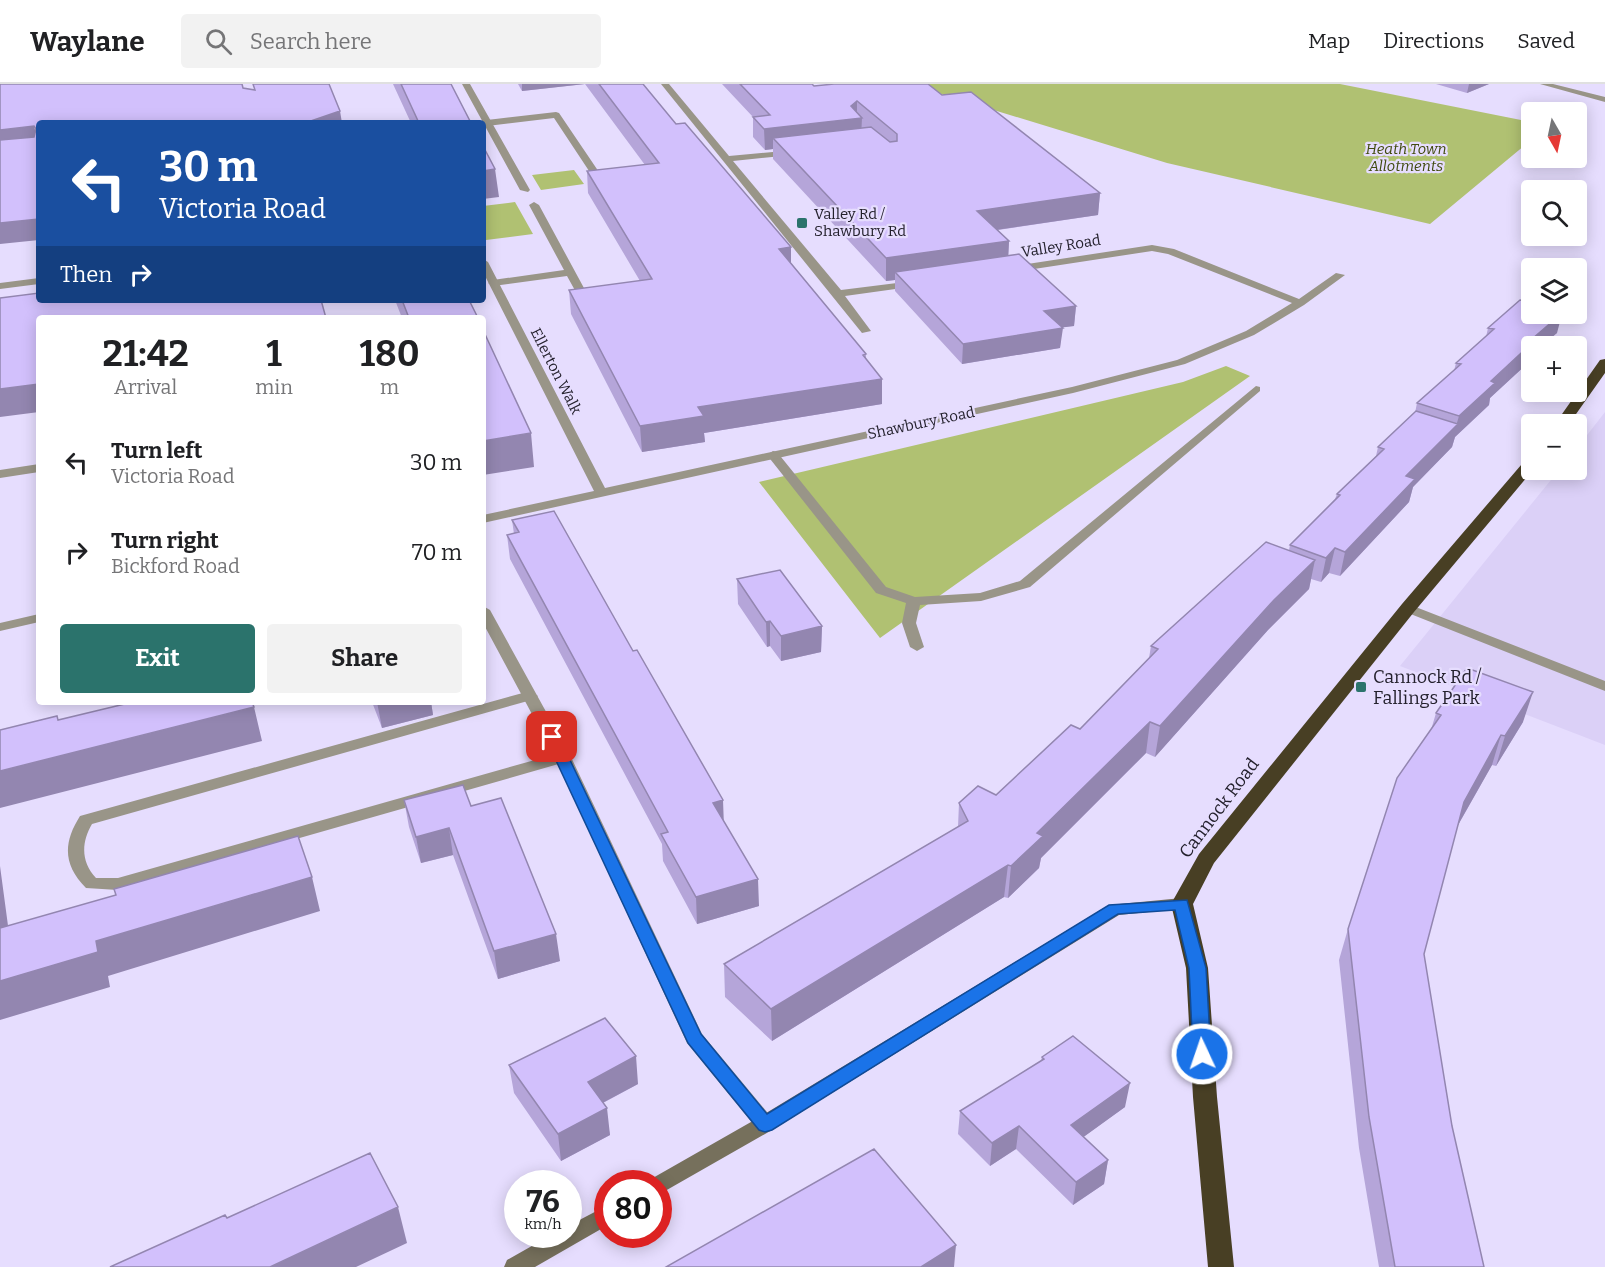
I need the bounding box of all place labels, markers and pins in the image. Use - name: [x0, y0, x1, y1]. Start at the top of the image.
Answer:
- place label: Valley Rd / Shawbury Rd: [814, 205, 906, 240]
- marker: Valley Rd / Shawbury Rd: [795, 216, 809, 230]
- place label: Cannock Rd / Fallings Park: [1373, 666, 1482, 709]
- marker: Cannock Rd / Fallings Park: [1354, 680, 1368, 694]
- pin: [526, 711, 577, 762]

